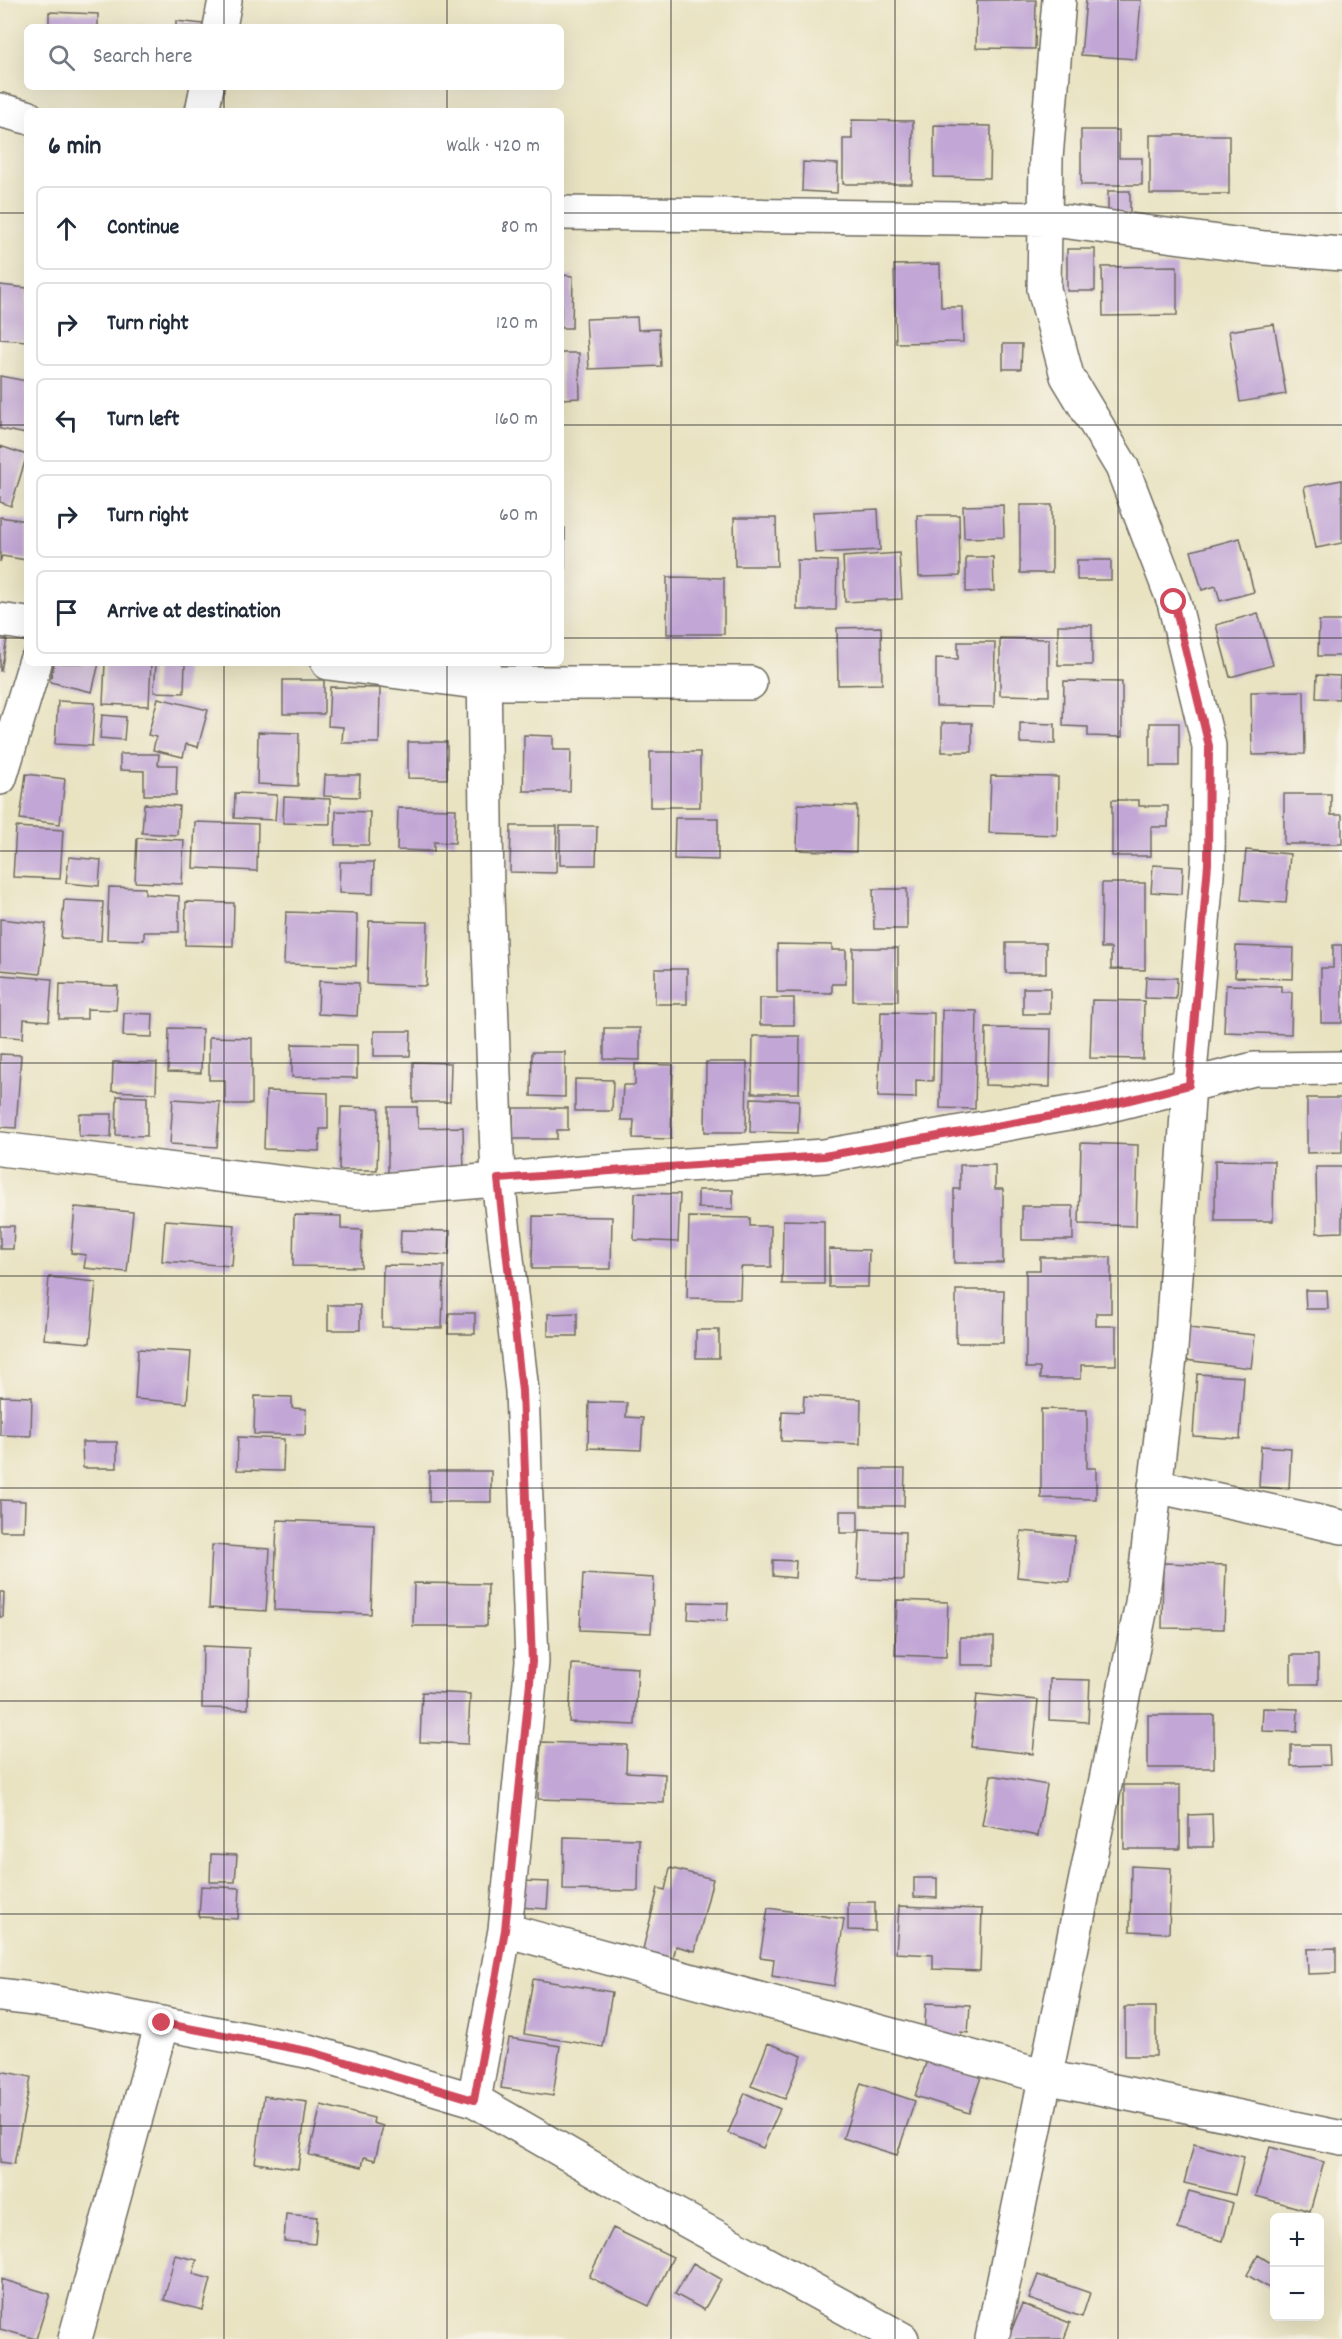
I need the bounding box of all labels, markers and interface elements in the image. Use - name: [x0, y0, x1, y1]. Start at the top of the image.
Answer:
- search box: [24, 24, 564, 90]
- icon: search: [45, 41, 78, 74]
- text: Search here: [93, 42, 192, 73]
- text: 6 min: [48, 129, 101, 166]
- text: Walk · 420 m: [446, 133, 540, 161]
- icon: ahead: [50, 212, 83, 245]
- text: Continue: [107, 213, 179, 244]
- text: 80 m: [501, 214, 538, 242]
- icon: right: [50, 308, 83, 341]
- text: Turn right: [107, 309, 189, 340]
- text: 120 m: [496, 310, 538, 338]
- icon: left: [50, 404, 83, 437]
- text: Turn left: [107, 405, 179, 436]
- text: 160 m: [495, 406, 538, 434]
- icon: right: [50, 500, 83, 533]
- text: Turn right: [107, 501, 189, 532]
- text: 60 m: [499, 502, 538, 530]
- route start: [1160, 588, 1186, 614]
- icon: arrive: [50, 596, 83, 629]
- text: Arrive at destination: [107, 597, 281, 628]
- route end: [148, 2009, 174, 2035]
- map controls: [1270, 2213, 1324, 2321]
- button: +: [1270, 2213, 1324, 2267]
- button: −: [1270, 2267, 1324, 2321]

